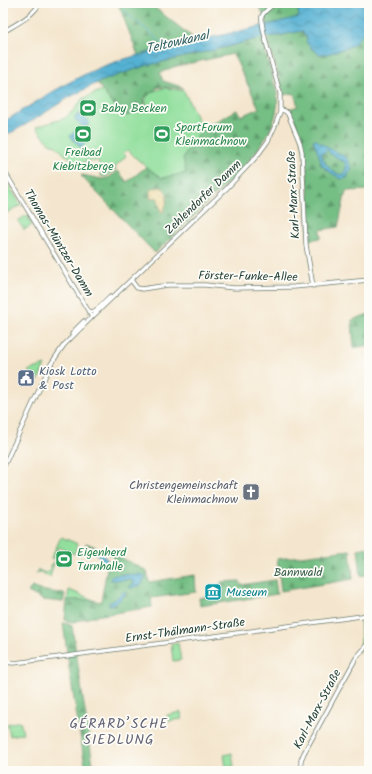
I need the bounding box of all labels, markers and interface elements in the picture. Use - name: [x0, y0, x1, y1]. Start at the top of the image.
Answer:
- water label: Teltowkanal: [144, 24, 214, 60]
- sports icon: Baby Becken: [78, 98, 98, 118]
- place label: Baby Becken: [101, 99, 167, 118]
- place label: SportForum Kleinmachnow: [175, 118, 247, 151]
- sports icon: Freibad Kiebitzberge: [73, 124, 93, 144]
- sports icon: SportForum Kleinmachnow: [152, 124, 172, 144]
- place label: Freibad Kiebitzberge: [52, 143, 114, 176]
- street label: Karl-Marx-Straße: [282, 150, 305, 239]
- street label: Zehlendorfer Damm: [161, 155, 246, 239]
- street label: Thomas-Müntzer-Damm: [19, 186, 99, 301]
- street label: Förster-Funke-Allee: [198, 266, 298, 287]
- place label: Kiosk Lotto & Post: [39, 362, 97, 395]
- public building icon: Kiosk Lotto & Post: [16, 368, 36, 388]
- place label: Christengemeinschaft Kleinmachnow: [129, 476, 239, 509]
- church icon: Christengemeinschaft Kleinmachnow: [241, 482, 261, 502]
- place label: Eigenherd Turnhalle: [77, 543, 127, 576]
- sports icon: Eigenherd Turnhalle: [54, 549, 74, 569]
- park label: Bannwald: [274, 563, 323, 582]
- museum icon: Museum: [203, 582, 223, 602]
- place label: Museum: [226, 583, 268, 602]
- street label: Ernst-Thälmann-Straße: [124, 613, 247, 648]
- street label: Karl-Marx-Straße: [288, 665, 347, 752]
- district label: GÉRARD’SCHE SIEDLUNG: [69, 713, 169, 751]

